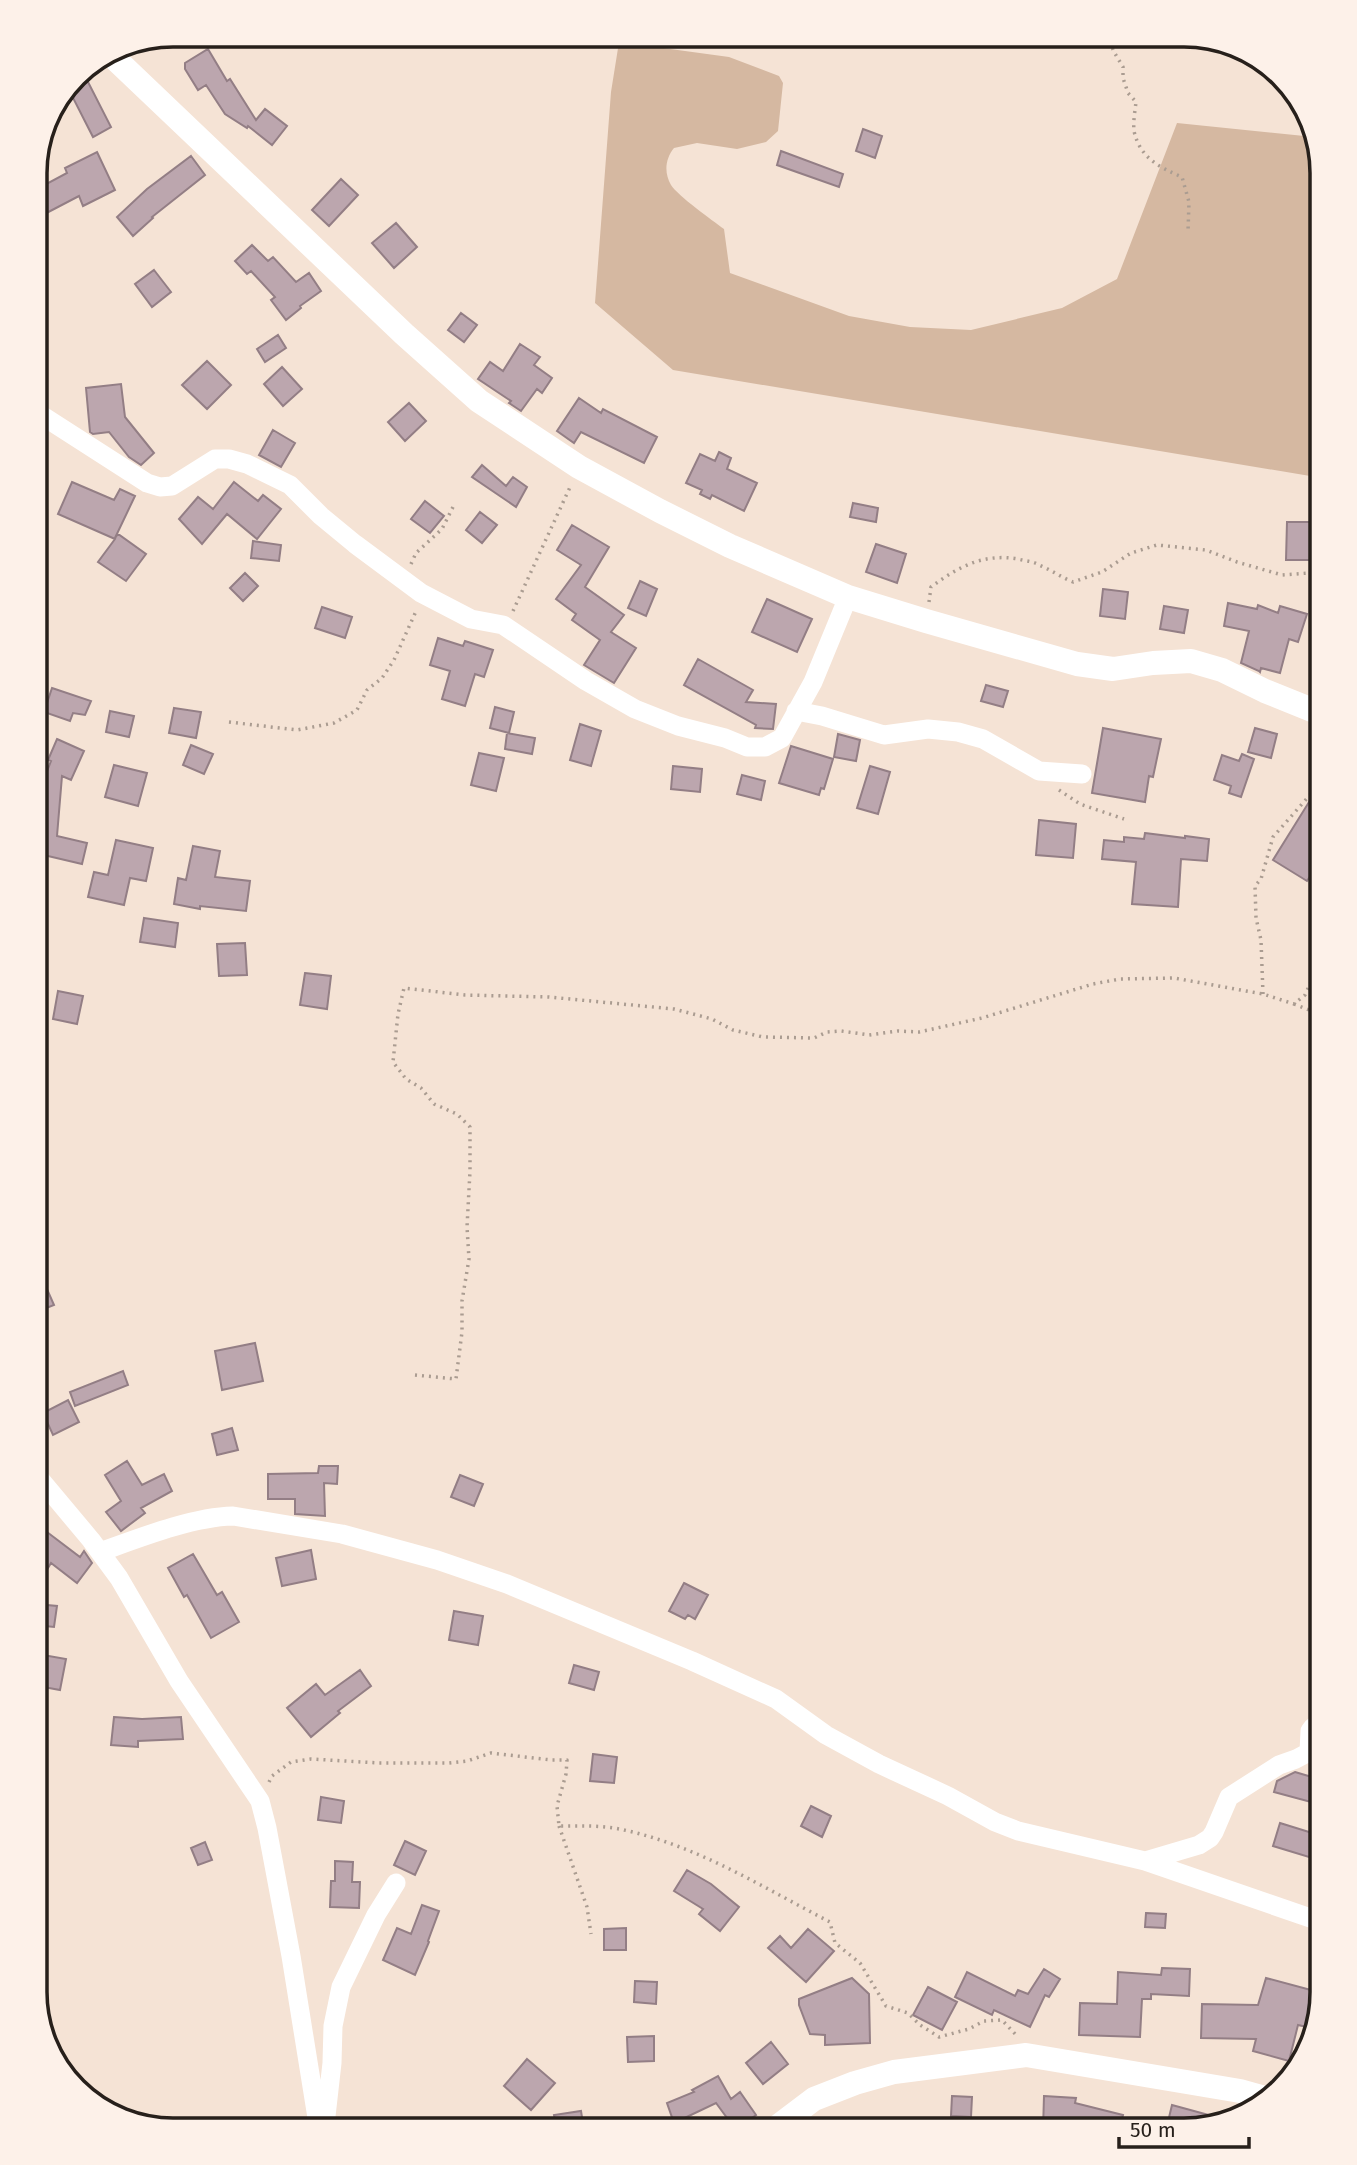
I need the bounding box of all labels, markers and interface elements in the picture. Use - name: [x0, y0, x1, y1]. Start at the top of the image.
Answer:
- scale bar: [1119, 2106, 1248, 2150]
- text: 50 m: [1130, 2117, 1176, 2143]

